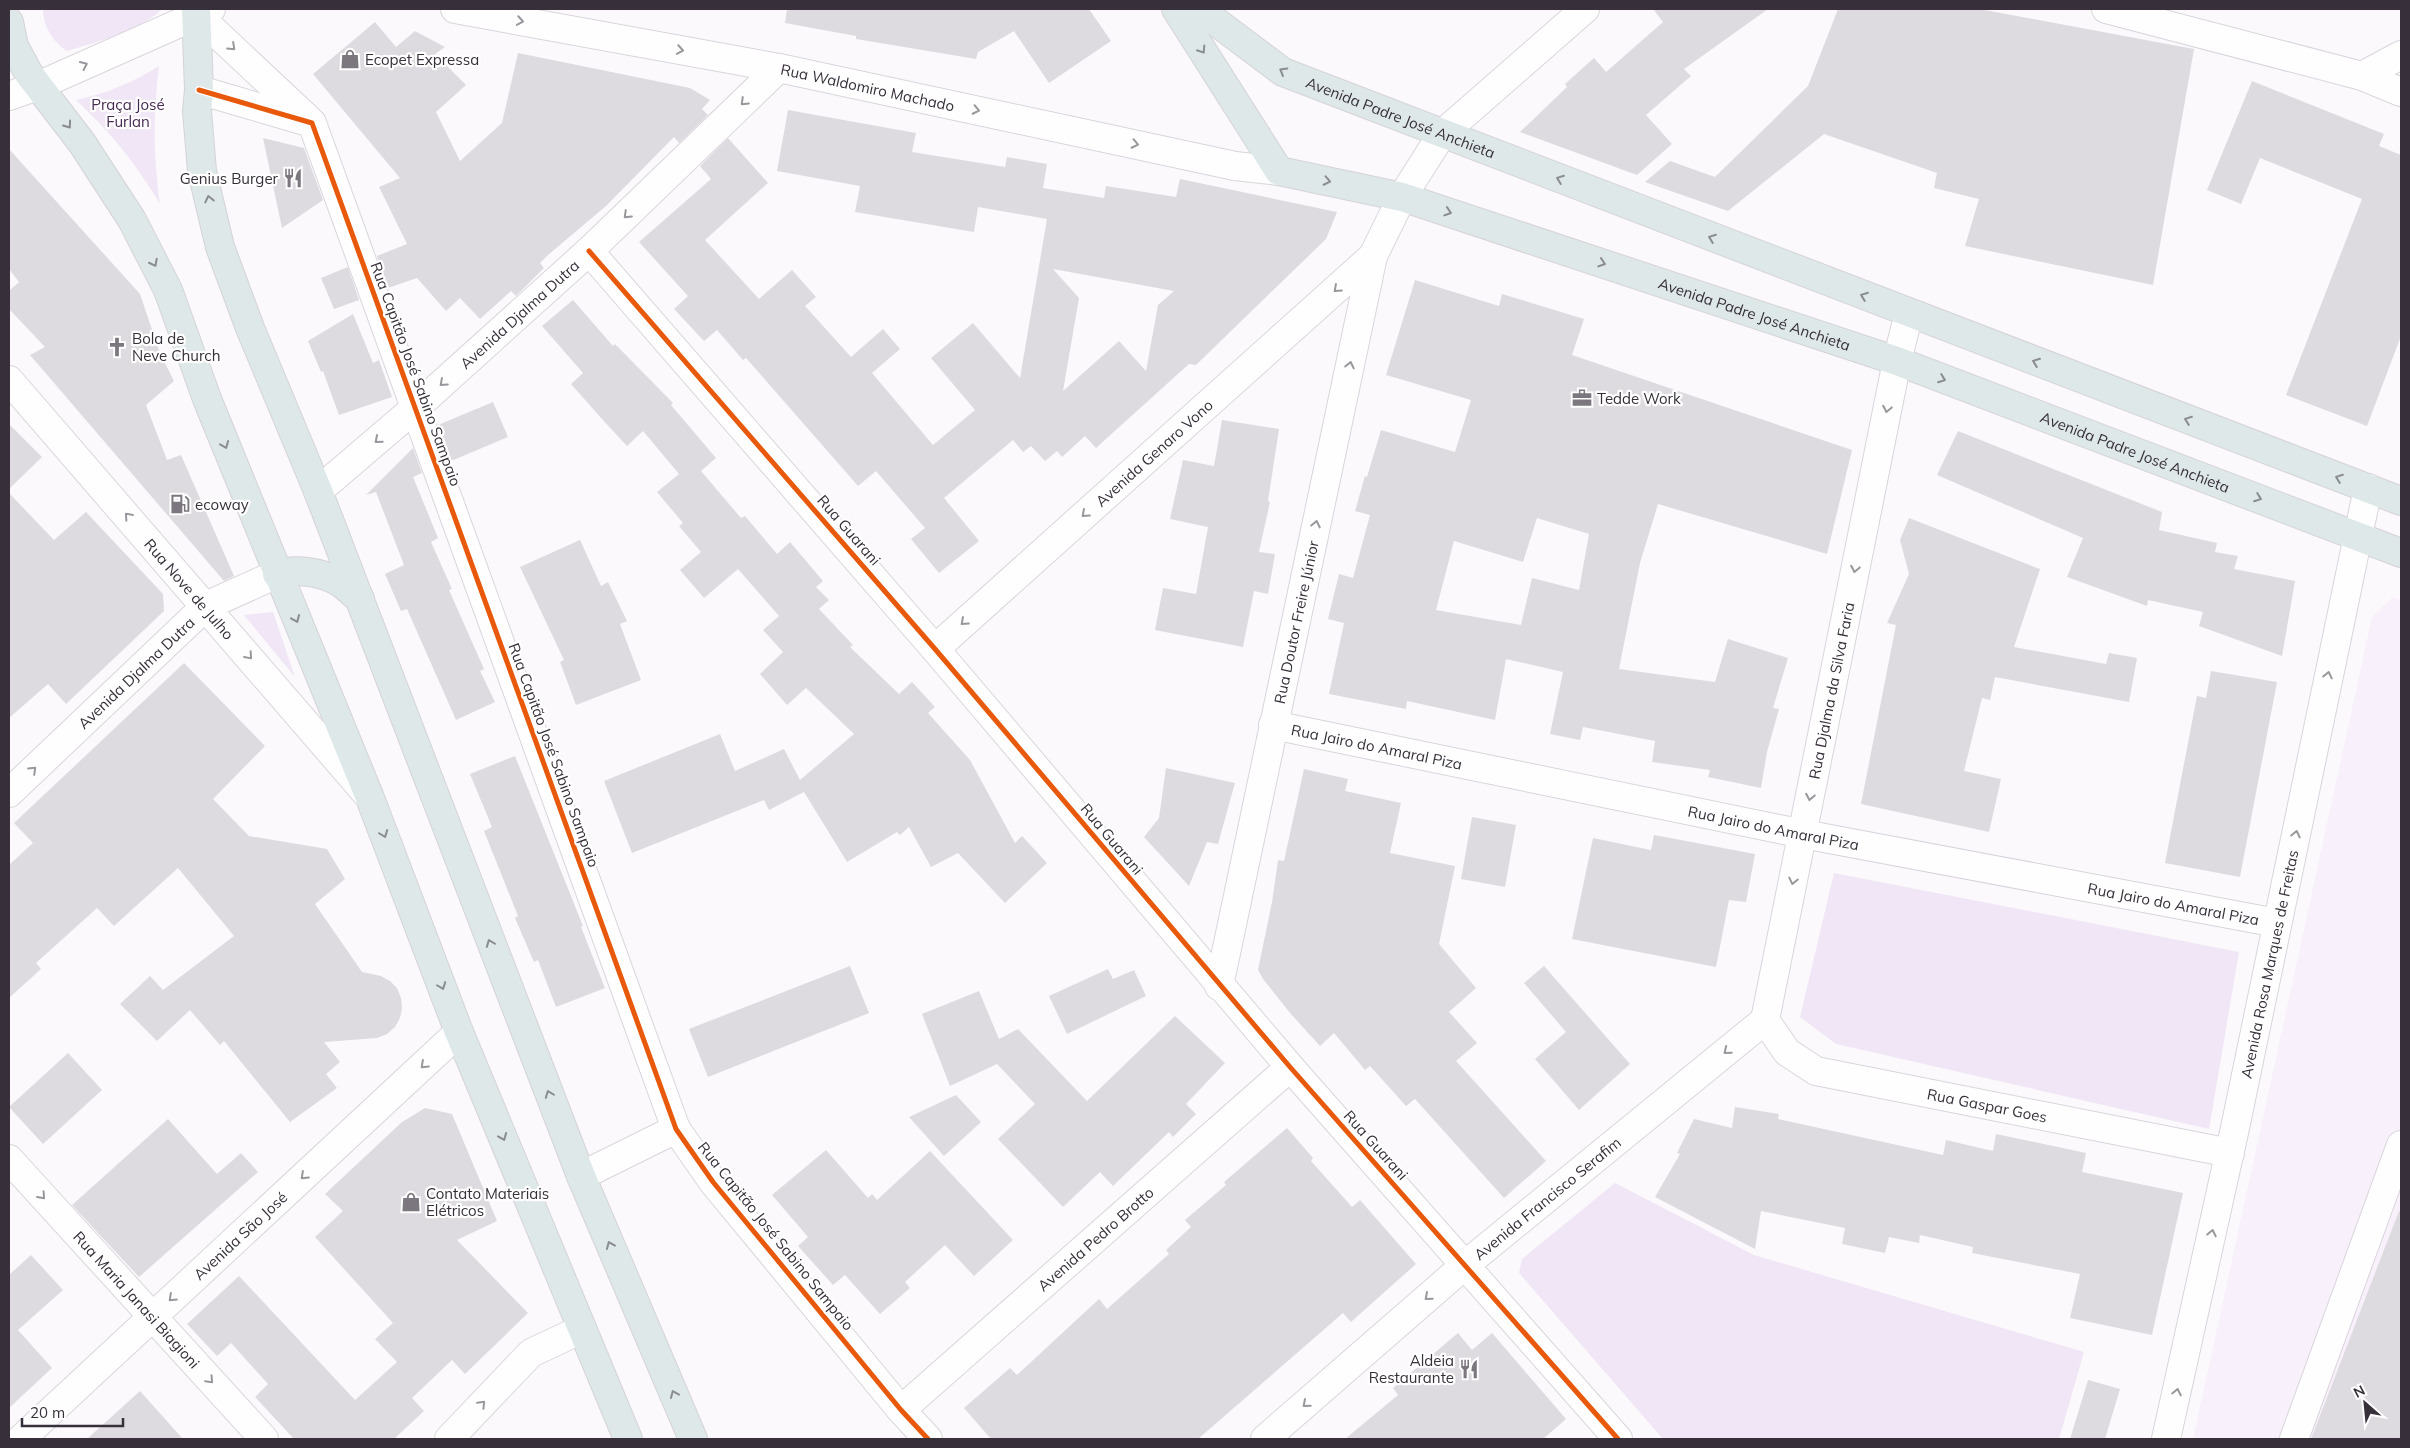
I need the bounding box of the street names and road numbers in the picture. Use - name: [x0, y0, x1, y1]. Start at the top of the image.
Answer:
- street label: Rua Waldomiro Machado: [779, 59, 956, 115]
- street label: Avenida Padre José Anchieta: [1303, 72, 1498, 162]
- street label: Avenida Djalma Dutra: [456, 255, 583, 373]
- street label: Rua Capitão José Sabino Sampaio: [367, 259, 465, 489]
- street label: Avenida Padre José Anchieta: [1656, 273, 1853, 354]
- street label: Avenida Genaro Vono: [1091, 395, 1216, 510]
- street label: Avenida Padre José Anchieta: [2038, 407, 2232, 496]
- street label: Rua Guarani: [813, 491, 885, 569]
- street label: Rua Nove de Julho: [141, 534, 238, 643]
- street label: Rua Doutor Freire Júnior: [1269, 538, 1322, 705]
- street label: Rua Djalma da Silva Faria: [1804, 600, 1858, 781]
- street label: Avenida Djalma Dutra: [74, 613, 198, 732]
- street label: Rua Capitão José Sabino Sampaio: [505, 640, 603, 870]
- street label: Rua Jairo do Amaral Piza: [1290, 720, 1464, 773]
- street label: Rua Guarani: [1077, 799, 1147, 879]
- street label: Rua Jairo do Amaral Piza: [1686, 801, 1861, 854]
- street label: Avenida Rosa Marques de Freitas: [2236, 848, 2302, 1080]
- street label: Rua Jairo do Amaral Piza: [2086, 878, 2261, 929]
- street label: Rua Gaspar Goes: [1925, 1084, 2049, 1126]
- street label: Rua Guarani: [1340, 1106, 1412, 1184]
- street label: Avenida Francisco Serafim: [1470, 1132, 1624, 1264]
- street label: Rua Capitão José Sabino Sampaio: [694, 1138, 858, 1334]
- street label: Avenida Pedro Brotto: [1033, 1183, 1157, 1295]
- street label: Avenida São José: [189, 1187, 291, 1284]
- street label: Rua Maria Janasi Biagioni: [70, 1227, 204, 1372]

